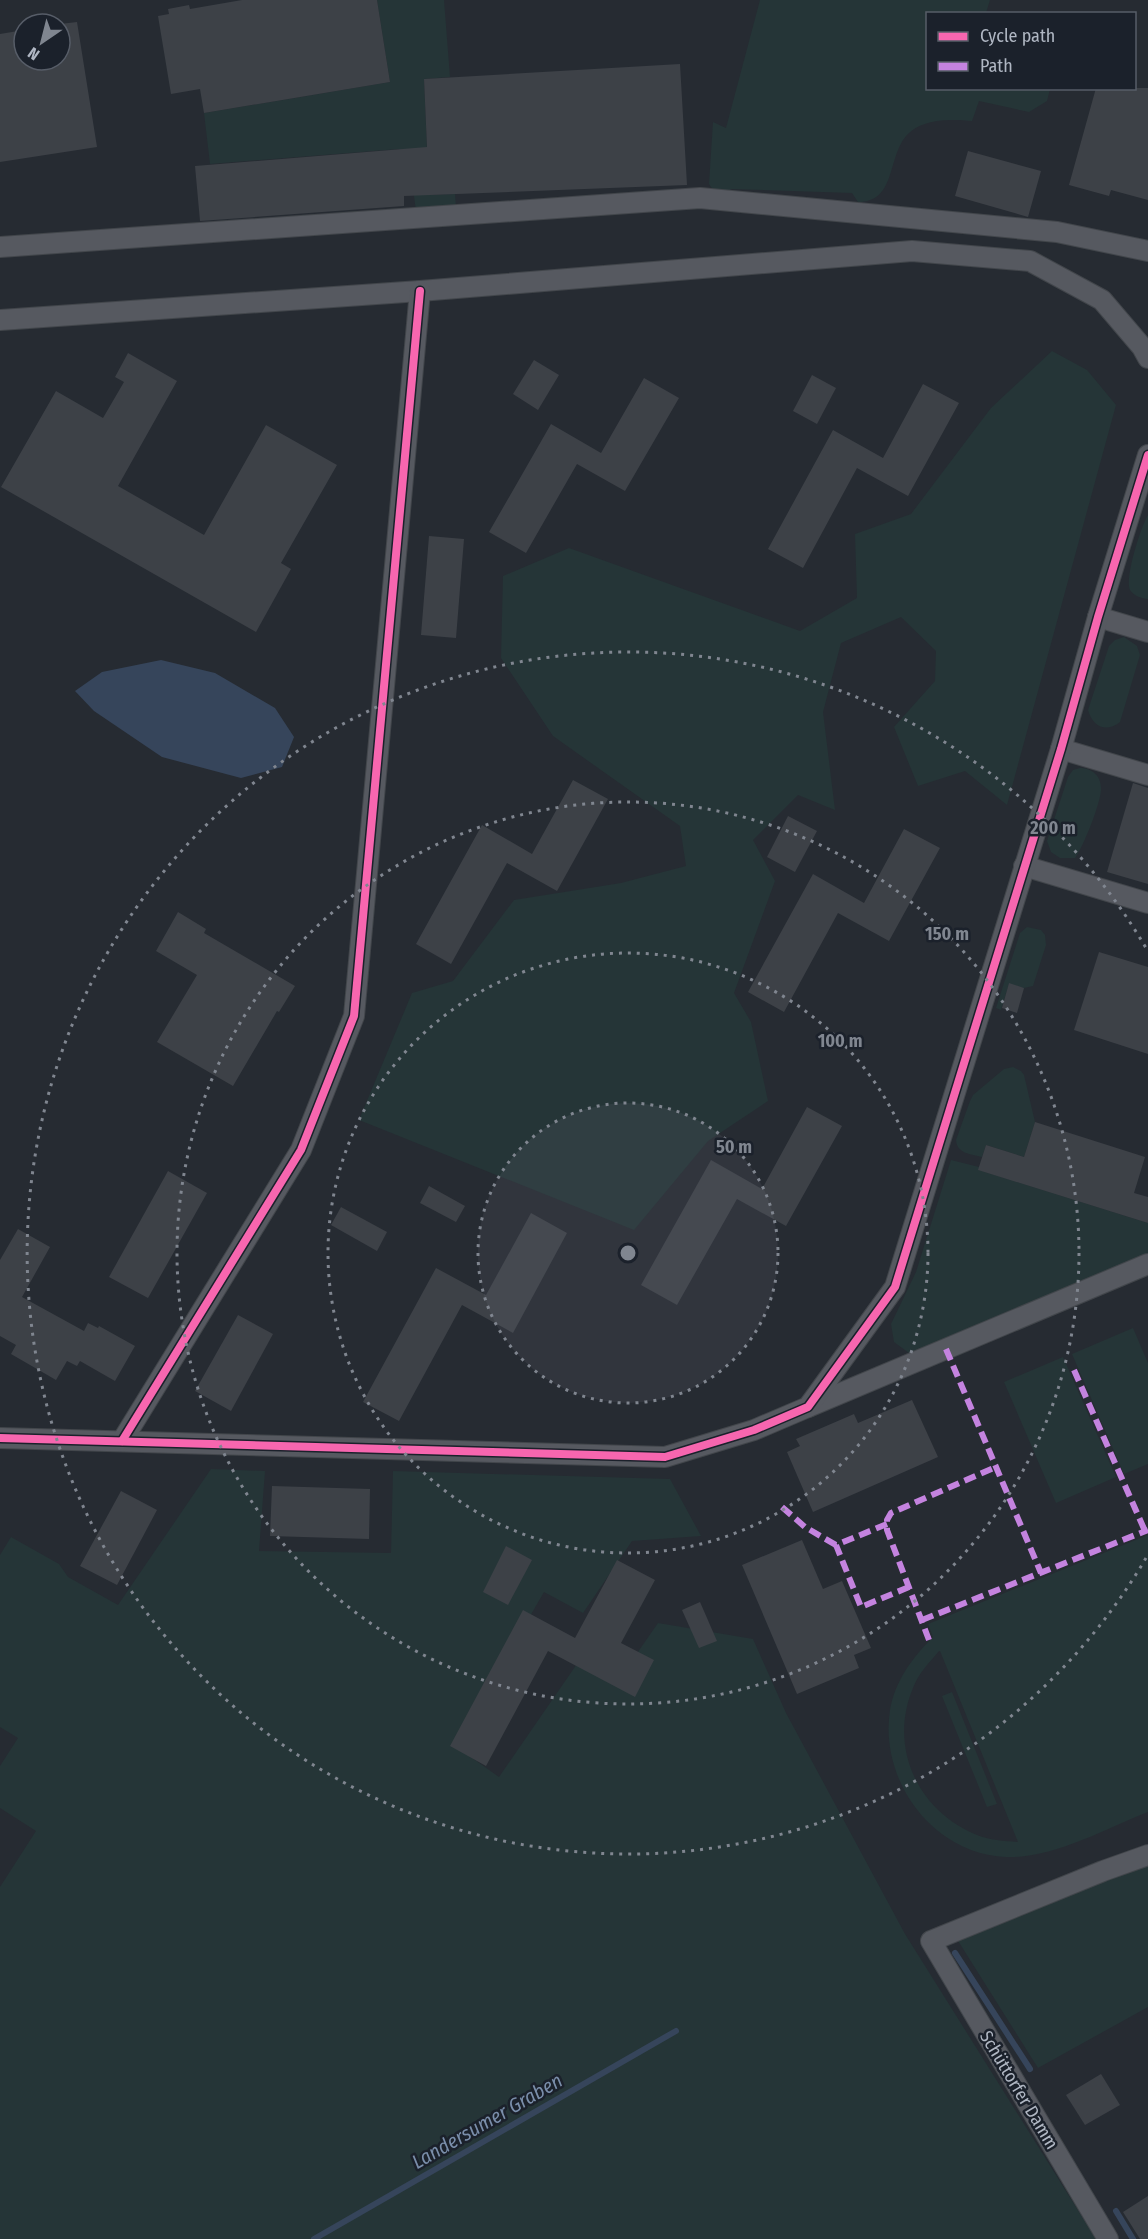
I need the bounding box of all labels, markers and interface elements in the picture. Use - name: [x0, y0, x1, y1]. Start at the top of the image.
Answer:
- north arrow: [12, 12, 72, 72]
- legend: [926, 12, 1136, 90]
- text: Cycle path: [980, 25, 1055, 47]
- text: N: [24, 43, 43, 64]
- text: Path: [980, 55, 1013, 77]
- text: 200 m: [1029, 817, 1076, 839]
- text: 150 m: [925, 923, 969, 945]
- text: 100 m: [818, 1030, 862, 1052]
- text: 50 m: [716, 1136, 752, 1158]
- centre of rings: [618, 1243, 638, 1263]
- street label: Schüttorfer Damm: [975, 2027, 1063, 2153]
- water label: Landersumer Graben: [408, 2068, 566, 2174]

